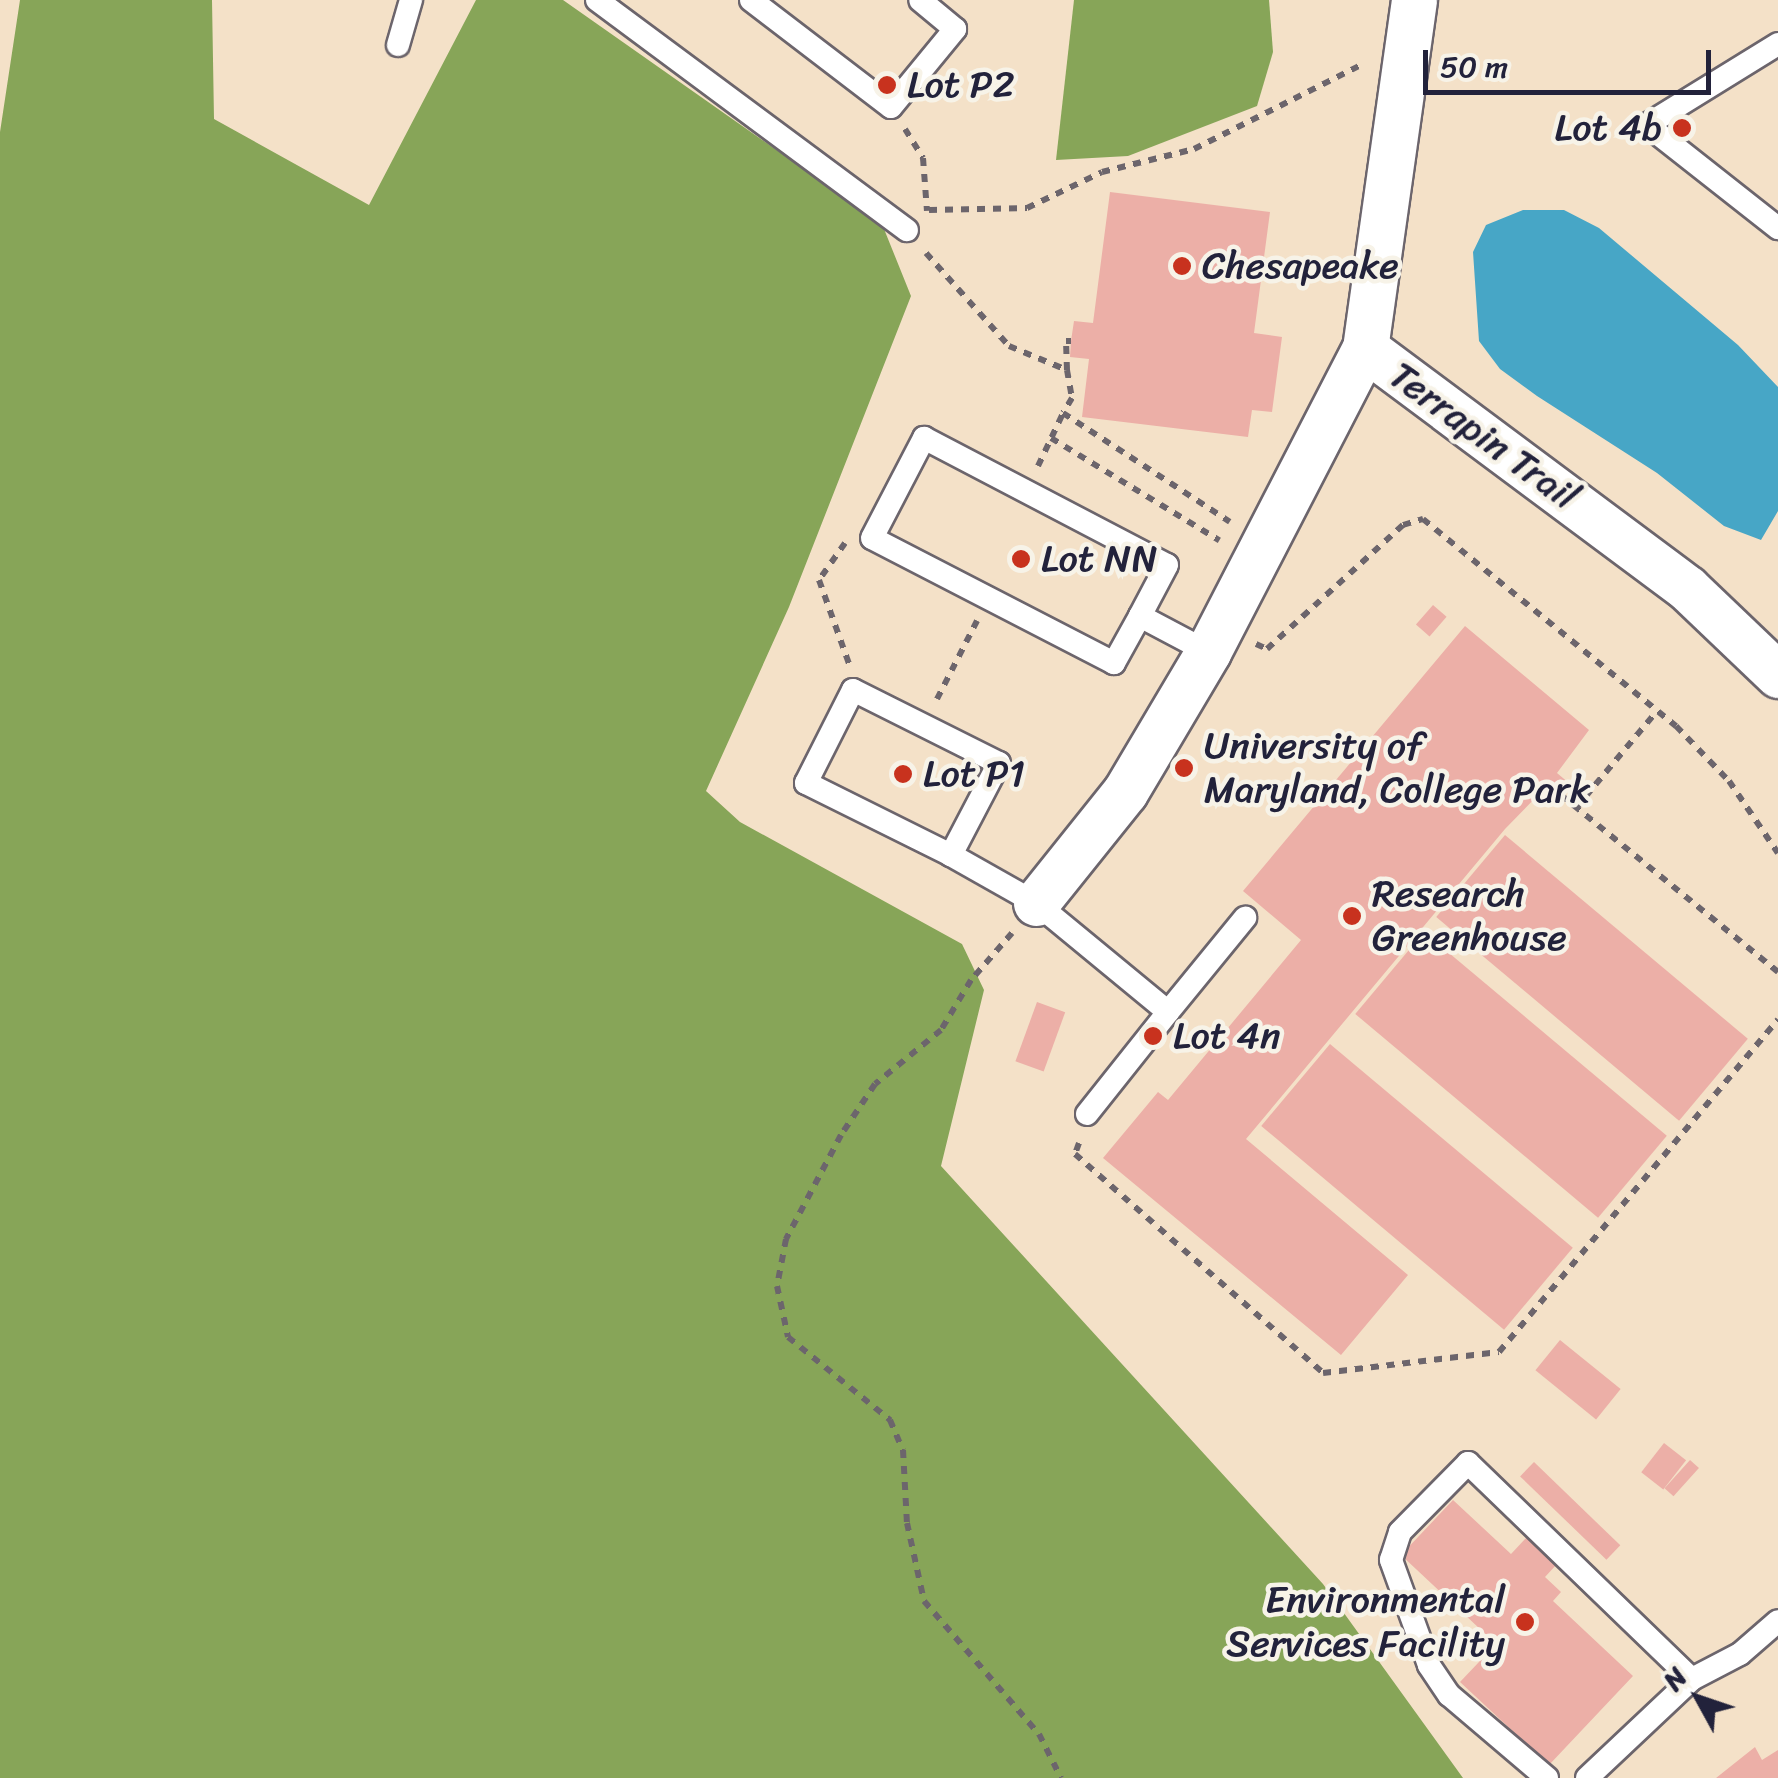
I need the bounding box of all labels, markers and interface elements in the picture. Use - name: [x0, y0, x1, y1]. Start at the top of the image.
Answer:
- scale bar: [1428, 30, 1716, 92]
- text: 50 m: [1440, 40, 1508, 94]
- place label: Lot P2: [907, 62, 1015, 108]
- marker: Lot P2: [876, 74, 898, 96]
- place label: Lot 4b: [1554, 105, 1662, 151]
- marker: Lot 4b: [1671, 117, 1693, 139]
- place label: Chesapeake: [1202, 243, 1399, 289]
- marker: Chesapeake: [1171, 255, 1193, 277]
- street label: Terrapin Trail: [1381, 352, 1587, 520]
- place label: Lot NN: [1041, 536, 1157, 582]
- marker: Lot NN: [1010, 548, 1032, 570]
- place label: University of Maryland, College Park: [1204, 723, 1589, 812]
- place label: Lot P1: [923, 751, 1026, 797]
- marker: University of Maryland, College Park: [1173, 757, 1195, 779]
- marker: Lot P1: [892, 763, 914, 785]
- place label: Research Greenhouse: [1372, 871, 1567, 961]
- marker: Research Greenhouse: [1341, 905, 1363, 927]
- place label: Lot 4n: [1173, 1013, 1281, 1059]
- marker: Lot 4n: [1142, 1025, 1164, 1047]
- place label: Environmental Services Facility: [1228, 1577, 1505, 1666]
- marker: Environmental Services Facility: [1514, 1611, 1536, 1633]
- north arrow: [1648, 1648, 1748, 1748]
- text: N: [1650, 1655, 1700, 1702]

